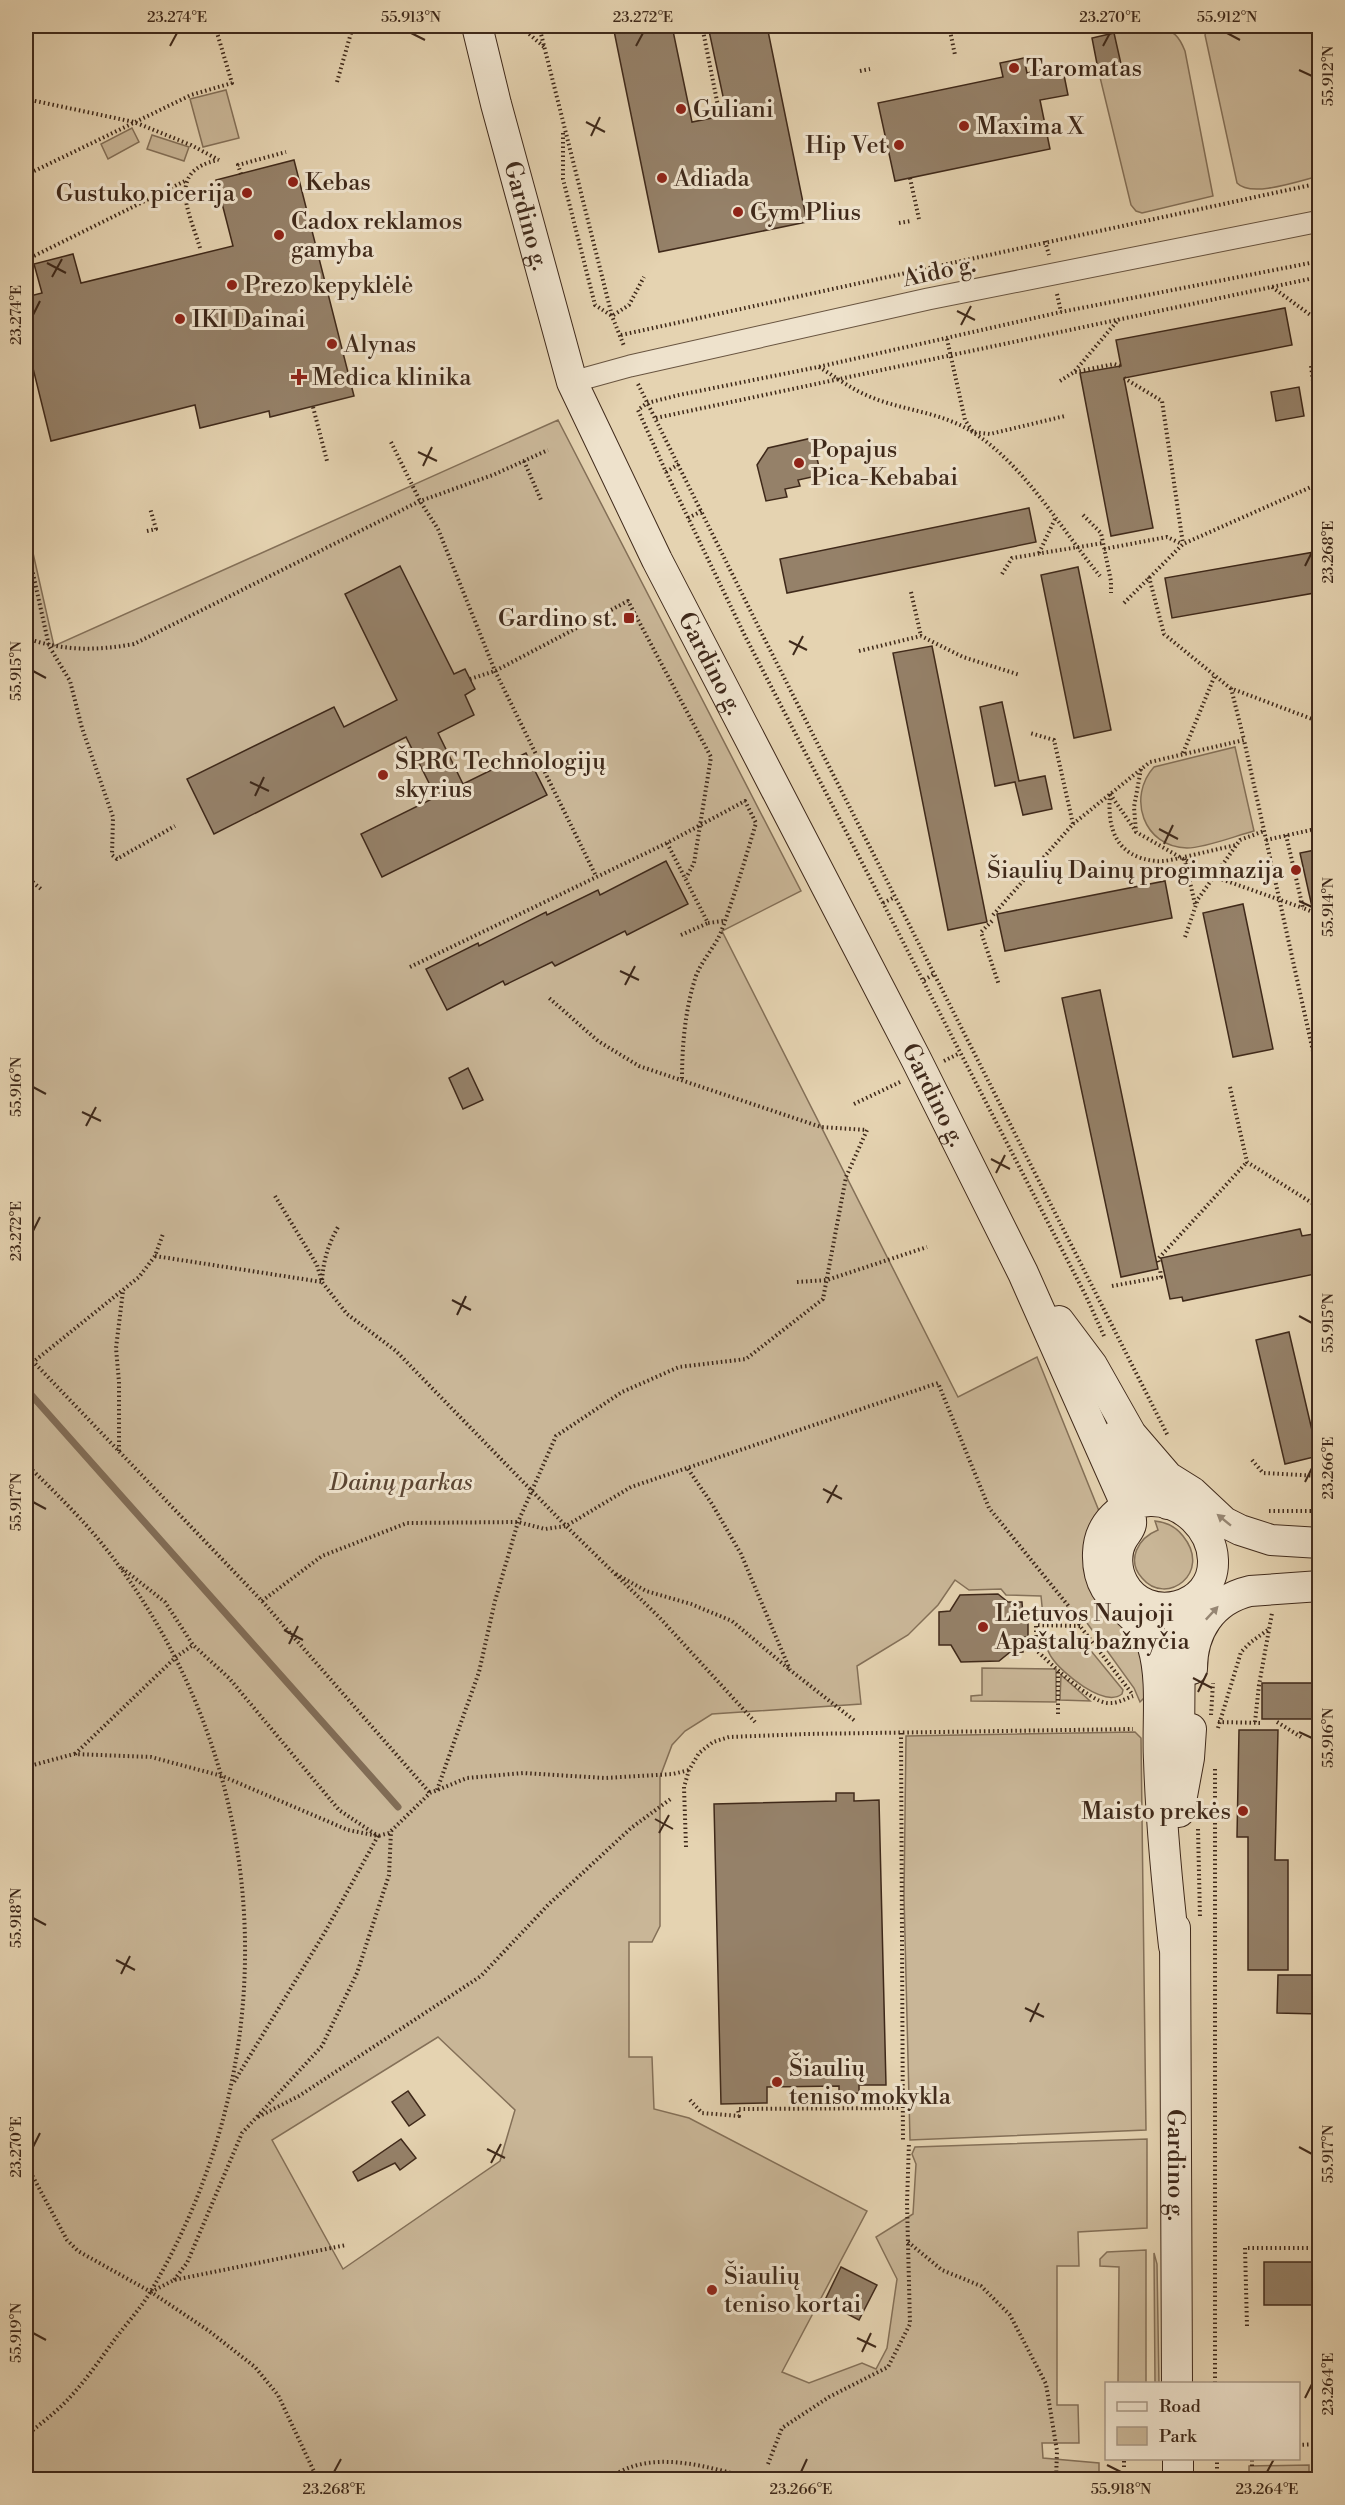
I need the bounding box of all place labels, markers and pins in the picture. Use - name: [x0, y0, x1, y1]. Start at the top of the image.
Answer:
- place label: Taromatas: [1026, 54, 1142, 84]
- marker: Taromatas: [1007, 61, 1021, 75]
- place label: Guliani: [693, 95, 774, 125]
- marker: Guliani: [674, 102, 688, 116]
- place label: Maxima X: [976, 112, 1085, 142]
- marker: Maxima X: [957, 119, 971, 133]
- place label: Hip Vet: [805, 131, 887, 161]
- marker: Hip Vet: [892, 138, 906, 152]
- place label: Adiada: [673, 164, 750, 194]
- place label: Kebas: [305, 168, 371, 198]
- marker: Adiada: [655, 171, 669, 185]
- marker: Kebas: [286, 175, 300, 189]
- place label: Gustuko picerija: [56, 179, 236, 209]
- marker: Gustuko picerija: [240, 186, 254, 200]
- place label: Gym Plius: [750, 198, 861, 228]
- marker: Gym Plius: [731, 205, 745, 219]
- place label: Cadox reklamos gamyba: [291, 207, 462, 265]
- marker: Cadox reklamos gamyba: [272, 228, 286, 242]
- place label: Prezo kepyklėlė: [244, 271, 413, 301]
- marker: Prezo kepyklėlė: [225, 278, 239, 292]
- place label: IKI Dainai: [192, 305, 306, 335]
- marker: IKI Dainai: [173, 312, 187, 326]
- place label: Alynas: [343, 330, 416, 360]
- marker: Alynas: [325, 337, 339, 351]
- place label: Medica klinika: [312, 363, 472, 393]
- marker: Medica klinika: [290, 368, 308, 386]
- place label: Popajus Pica-Kebabai: [811, 435, 958, 493]
- marker: Popajus Pica-Kebabai: [792, 456, 806, 470]
- place label: Gardino st.: [498, 604, 617, 634]
- marker: Gardino st.: [622, 611, 636, 625]
- place label: ŠPRC Technologijų skyrius: [395, 745, 606, 805]
- marker: ŠPRC Technologijų skyrius: [376, 768, 390, 782]
- place label: Šiaulių Dainų progimnazija: [987, 854, 1285, 886]
- marker: Šiaulių Dainų progimnazija: [1289, 863, 1303, 877]
- place label: Lietuvos Naujoji Apaštalų bažnyčia: [994, 1599, 1191, 1657]
- marker: Lietuvos Naujoji Apaštalų bažnyčia: [976, 1620, 990, 1634]
- place label: Maisto prekės: [1081, 1797, 1231, 1827]
- marker: Maisto prekės: [1236, 1804, 1250, 1818]
- place label: Šiaulių teniso mokykla: [789, 2052, 952, 2112]
- marker: Šiaulių teniso mokykla: [770, 2075, 784, 2089]
- place label: Šiaulių teniso kortai: [724, 2260, 861, 2320]
- marker: Šiaulių teniso kortai: [705, 2283, 719, 2297]

